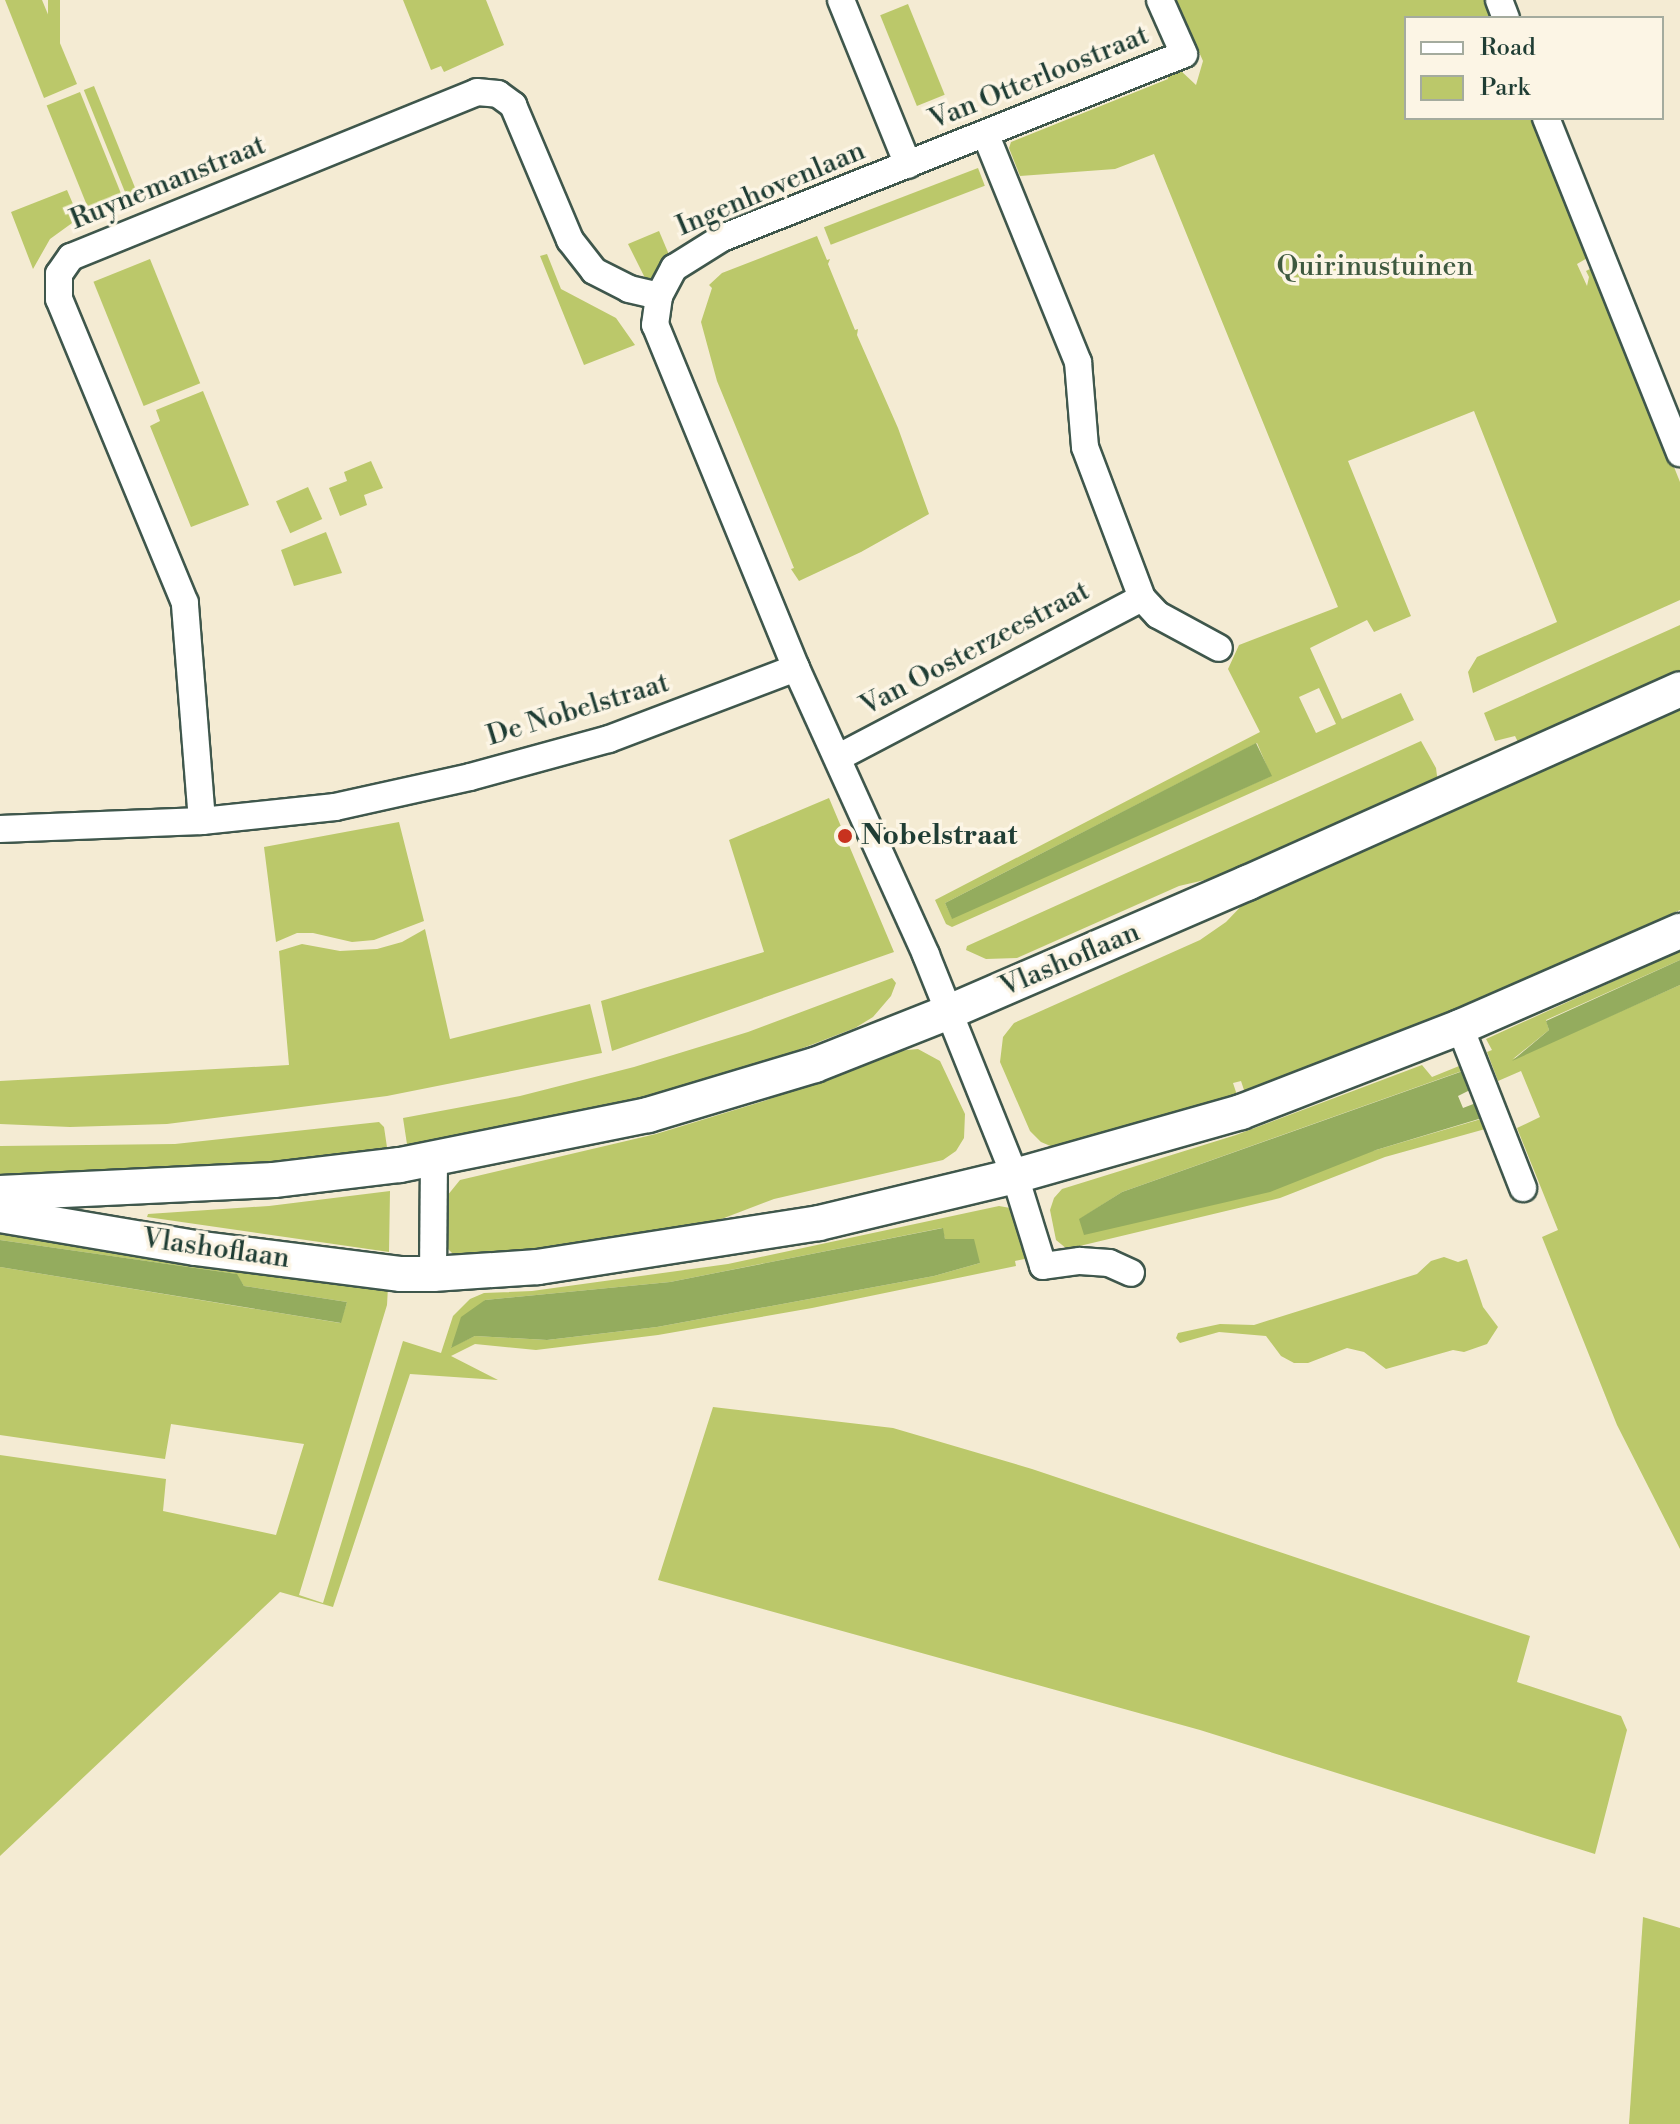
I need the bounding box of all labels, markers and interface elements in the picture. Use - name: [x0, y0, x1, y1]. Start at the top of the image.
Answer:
- legend: [1404, 16, 1664, 120]
- street label: Van Otterloostraat: [924, 19, 1154, 137]
- text: Road: [1480, 33, 1536, 63]
- text: Park: [1480, 73, 1530, 103]
- street label: Ruynemanstraat: [65, 129, 271, 237]
- street label: Ingenhovenlaan: [672, 134, 870, 244]
- park label: Quirinustuinen: [1277, 250, 1473, 284]
- street label: Van Oosterzeestraat: [855, 574, 1095, 724]
- street label: De Nobelstraat: [483, 666, 673, 754]
- place label: Nobelstraat: [861, 819, 1017, 853]
- marker: Nobelstraat: [836, 827, 854, 845]
- street label: Vlashoflaan: [995, 916, 1145, 1004]
- street label: Vlashoflaan: [140, 1222, 292, 1276]

